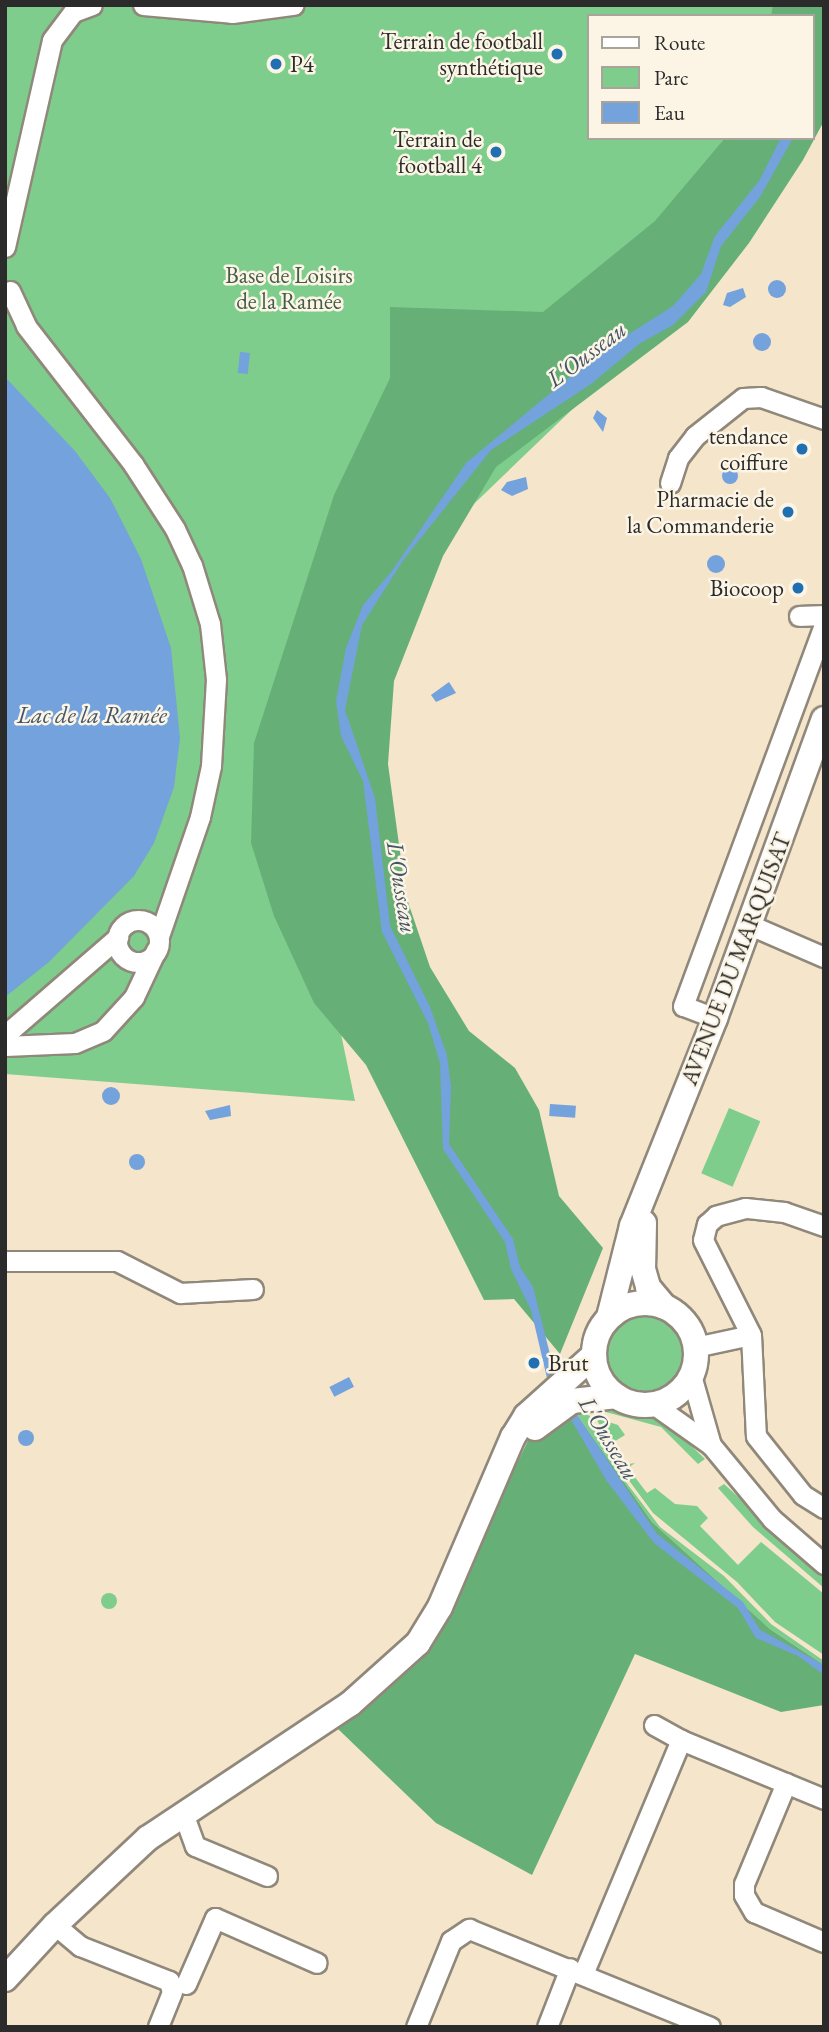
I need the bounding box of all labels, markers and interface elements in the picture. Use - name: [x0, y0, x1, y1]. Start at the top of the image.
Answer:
- legend: [588, 14, 815, 140]
- place label: Terrain de football synthétique: [381, 27, 543, 81]
- text: Route: [654, 29, 705, 56]
- marker: Terrain de football synthétique: [549, 46, 565, 62]
- place label: P4: [290, 50, 314, 78]
- marker: P4: [268, 56, 284, 72]
- text: Parc: [654, 64, 688, 91]
- text: Eau: [654, 99, 685, 126]
- place label: Terrain de football 4: [393, 125, 482, 179]
- marker: Terrain de football 4: [488, 144, 504, 160]
- park label: Base de Loisirs de la Ramée: [225, 261, 353, 315]
- water label: L'Ousseau: [540, 315, 632, 393]
- place label: tendance coiffure: [709, 422, 788, 476]
- marker: tendance coiffure: [794, 441, 810, 457]
- place label: Pharmacie de la Commanderie: [627, 485, 774, 539]
- marker: Pharmacie de la Commanderie: [780, 504, 796, 520]
- place label: Biocoop: [710, 574, 784, 602]
- marker: Biocoop: [790, 580, 806, 596]
- water label: Lac de la Ramée: [17, 701, 167, 729]
- street label: AVENUE DU MARQUISAT: [675, 829, 797, 1089]
- water label: L'Ousseau: [381, 839, 423, 935]
- place label: Brut: [548, 1349, 589, 1377]
- marker: Brut: [526, 1355, 542, 1371]
- water label: L'Ousseau: [573, 1391, 645, 1485]

